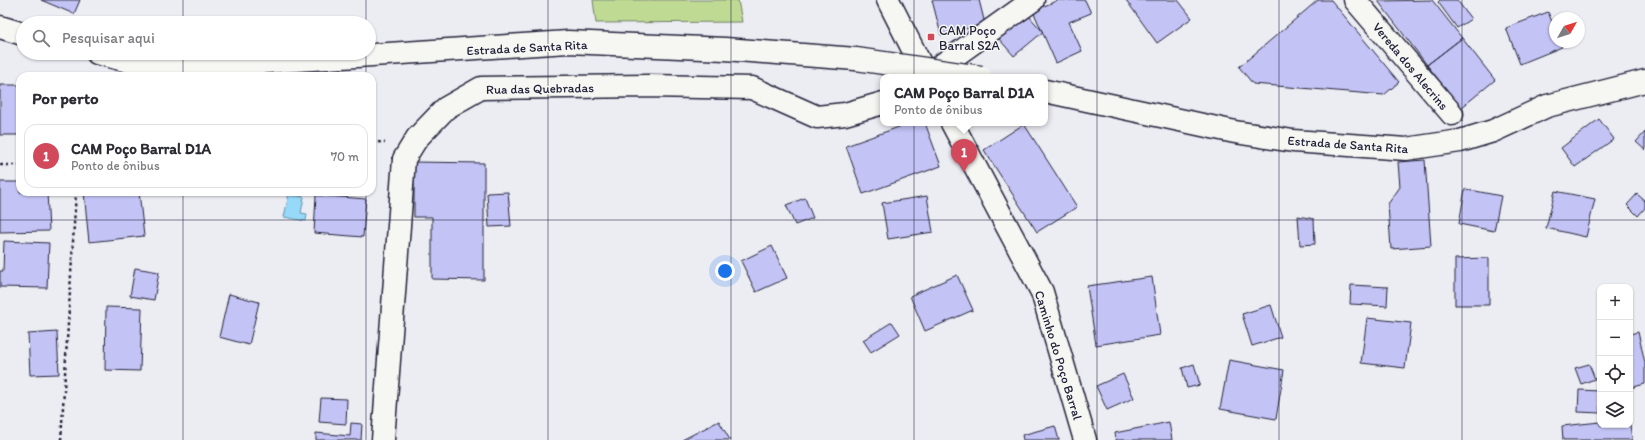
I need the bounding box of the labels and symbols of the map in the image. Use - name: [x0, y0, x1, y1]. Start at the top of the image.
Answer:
- north arrow: [1549, 12, 1585, 48]
- street label: Vereda dos Alecrins: [1370, 20, 1452, 113]
- place label: CAM Poço Barral S2A: [939, 23, 1000, 53]
- marker: CAM Poço Barral S2A: [926, 32, 936, 42]
- street label: Estrada de Santa Rita: [466, 37, 588, 58]
- street label: Rua das Quebradas: [486, 80, 594, 97]
- street label: Estrada de Santa Rita: [1287, 133, 1409, 156]
- pin: 1: [951, 139, 977, 172]
- your location: [715, 261, 735, 281]
- street label: Caminho do Poço Barral: [1032, 289, 1085, 422]

